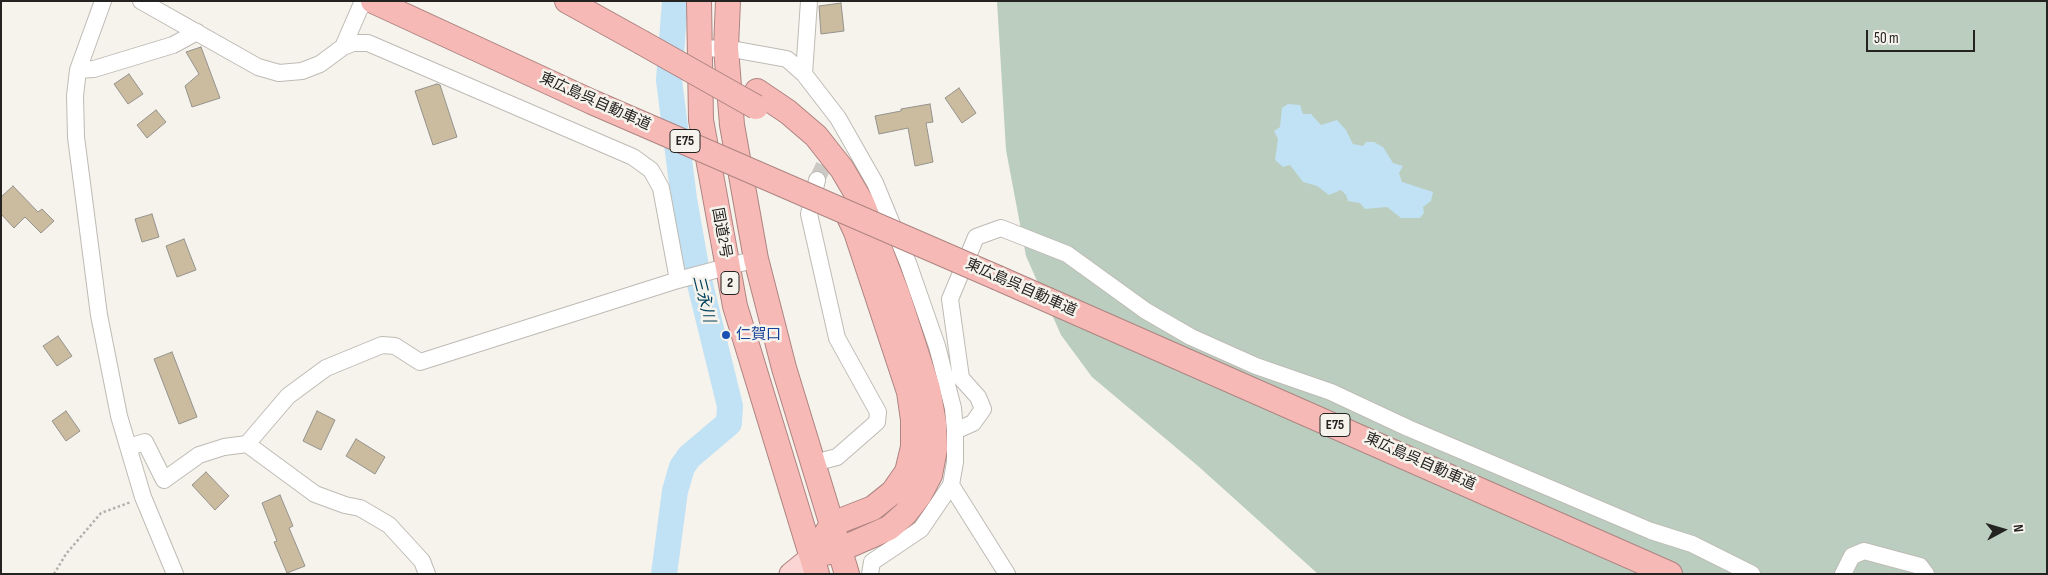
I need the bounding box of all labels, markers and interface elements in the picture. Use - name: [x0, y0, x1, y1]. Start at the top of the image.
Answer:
- scale bar: [1868, 20, 1977, 52]
- text: 50 m: [1874, 29, 1899, 48]
- street label: 東広島呉自動車道: [537, 69, 653, 135]
- road number: E75: [670, 130, 700, 152]
- street label: 国道2号: [708, 206, 734, 260]
- street label: 東広島呉自動車道: [963, 255, 1079, 321]
- road number: 2: [721, 272, 739, 294]
- water label: 三永川: [688, 273, 718, 325]
- place label: 仁賀口: [736, 326, 781, 344]
- marker: 仁賀口: [720, 329, 732, 341]
- road number: E75: [1320, 414, 1350, 436]
- street label: 東広島呉自動車道: [1362, 429, 1478, 495]
- north arrow: [1978, 505, 2028, 555]
- text: N: [2010, 524, 2027, 533]

